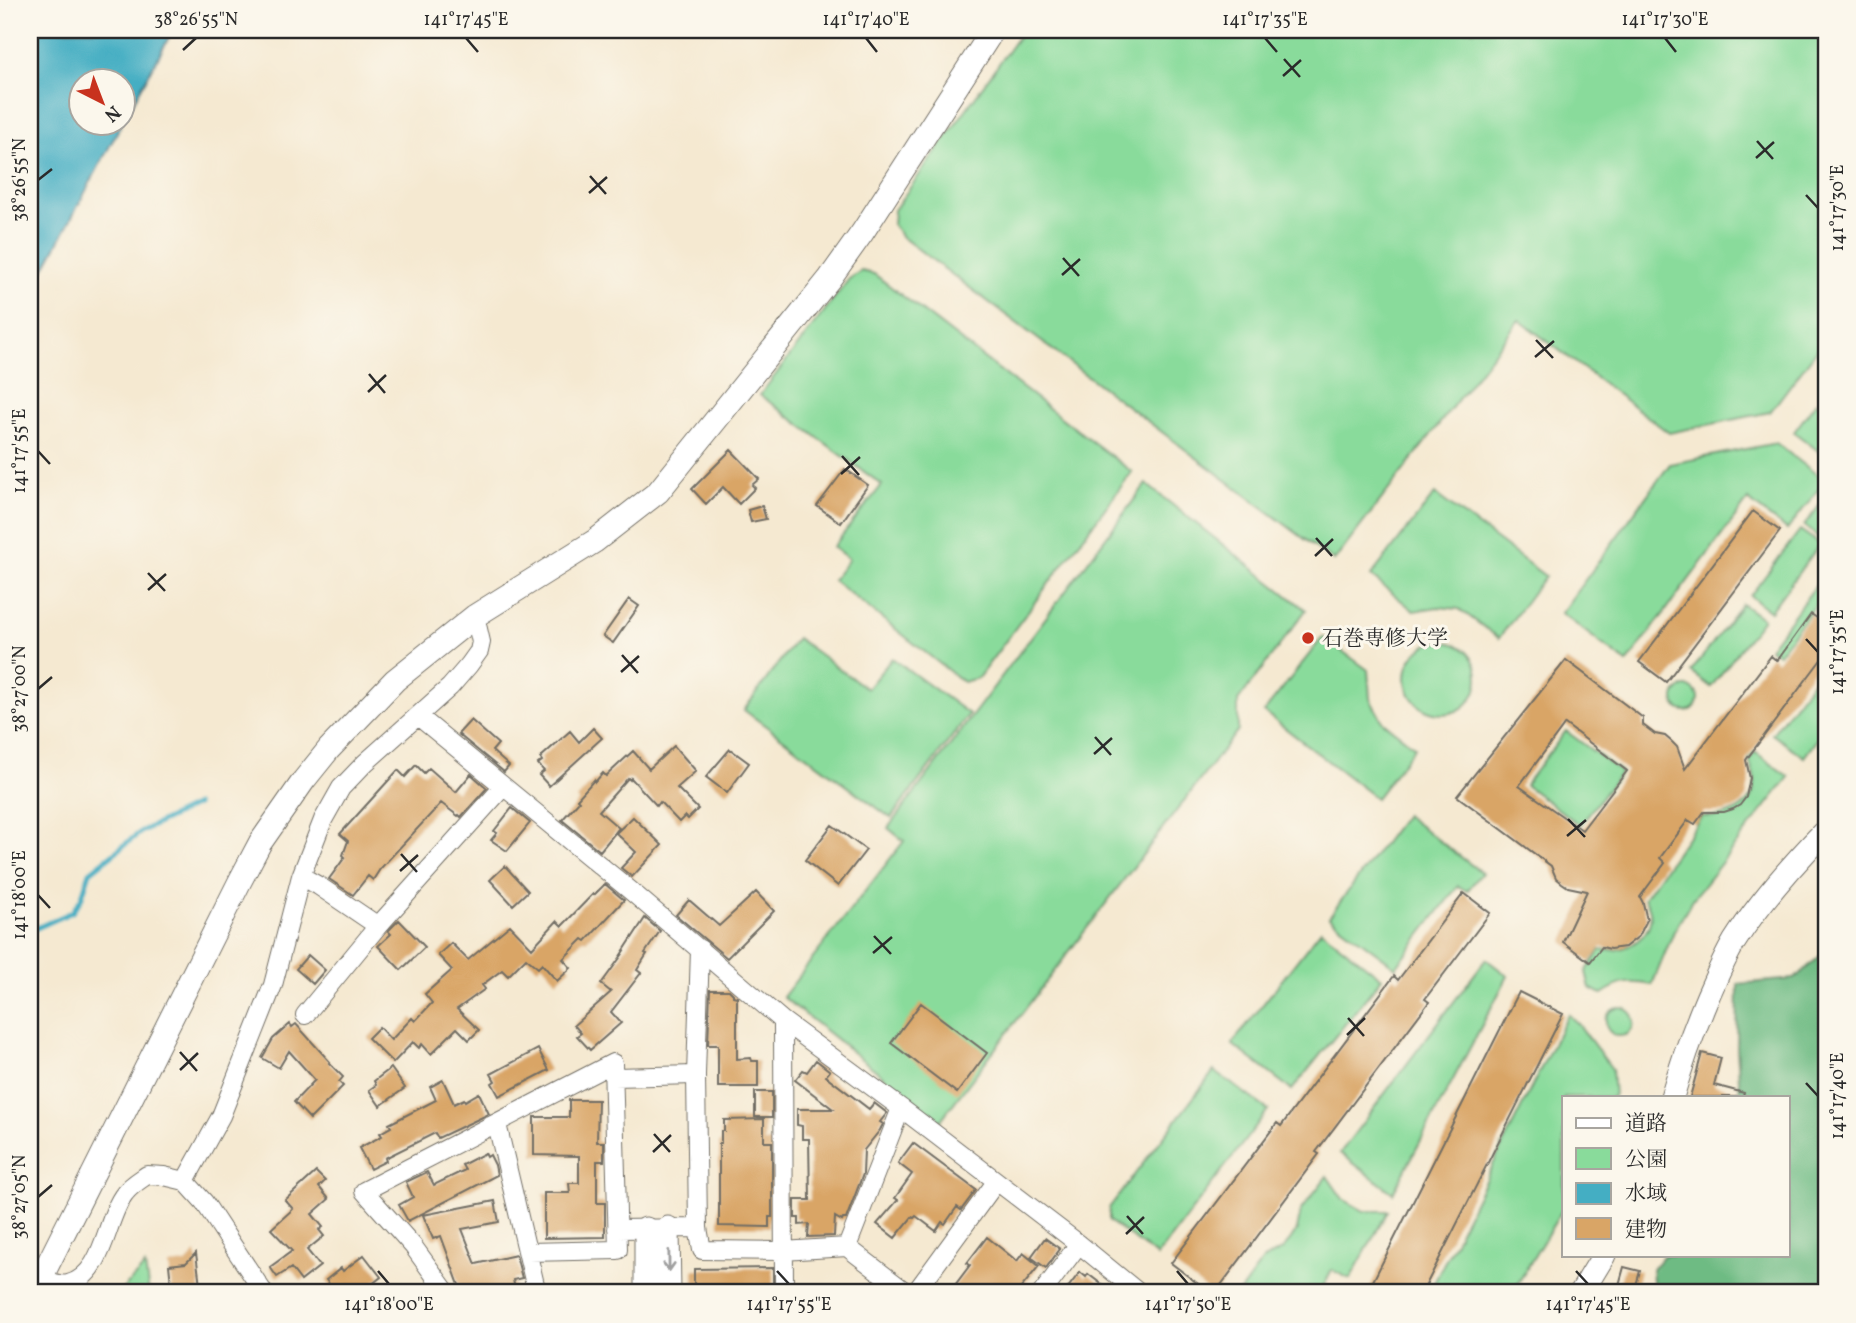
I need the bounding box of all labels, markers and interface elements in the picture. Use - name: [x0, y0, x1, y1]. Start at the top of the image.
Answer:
- text: 38°26'55"N: [154, 8, 238, 33]
- text: 141°17'45"E: [423, 8, 509, 33]
- text: 141°17'40"E: [822, 8, 910, 33]
- text: 141°17'35"E: [1222, 8, 1308, 33]
- text: 141°17'30"E: [1621, 8, 1709, 33]
- north arrow: [66, 66, 136, 136]
- text: N: [98, 99, 126, 128]
- text: 38°26'55"N: [8, 138, 33, 222]
- text: 141°17'30"E: [1826, 164, 1851, 252]
- text: 141°17'55"E: [8, 408, 33, 494]
- text: 141°17'35"E: [1826, 609, 1851, 695]
- place label: 石巻専修大学: [1322, 625, 1448, 654]
- marker: 石巻専修大学: [1300, 630, 1316, 646]
- text: 38°27'00"N: [8, 645, 33, 733]
- text: 141°18'00"E: [8, 850, 33, 940]
- text: 141°17'40"E: [1826, 1052, 1851, 1140]
- legend: [1562, 1096, 1790, 1256]
- text: 道路: [1625, 1110, 1667, 1139]
- text: 公園: [1625, 1146, 1667, 1175]
- text: 38°27'05"N: [8, 1155, 33, 1239]
- text: 水域: [1625, 1180, 1667, 1209]
- text: 建物: [1625, 1216, 1667, 1245]
- one-way arrow: [662, 1249, 676, 1272]
- text: 141°18'00"E: [344, 1293, 434, 1318]
- text: 141°17'55"E: [746, 1293, 832, 1318]
- text: 141°17'50"E: [1145, 1293, 1231, 1318]
- text: 141°17'45"E: [1545, 1293, 1631, 1318]

